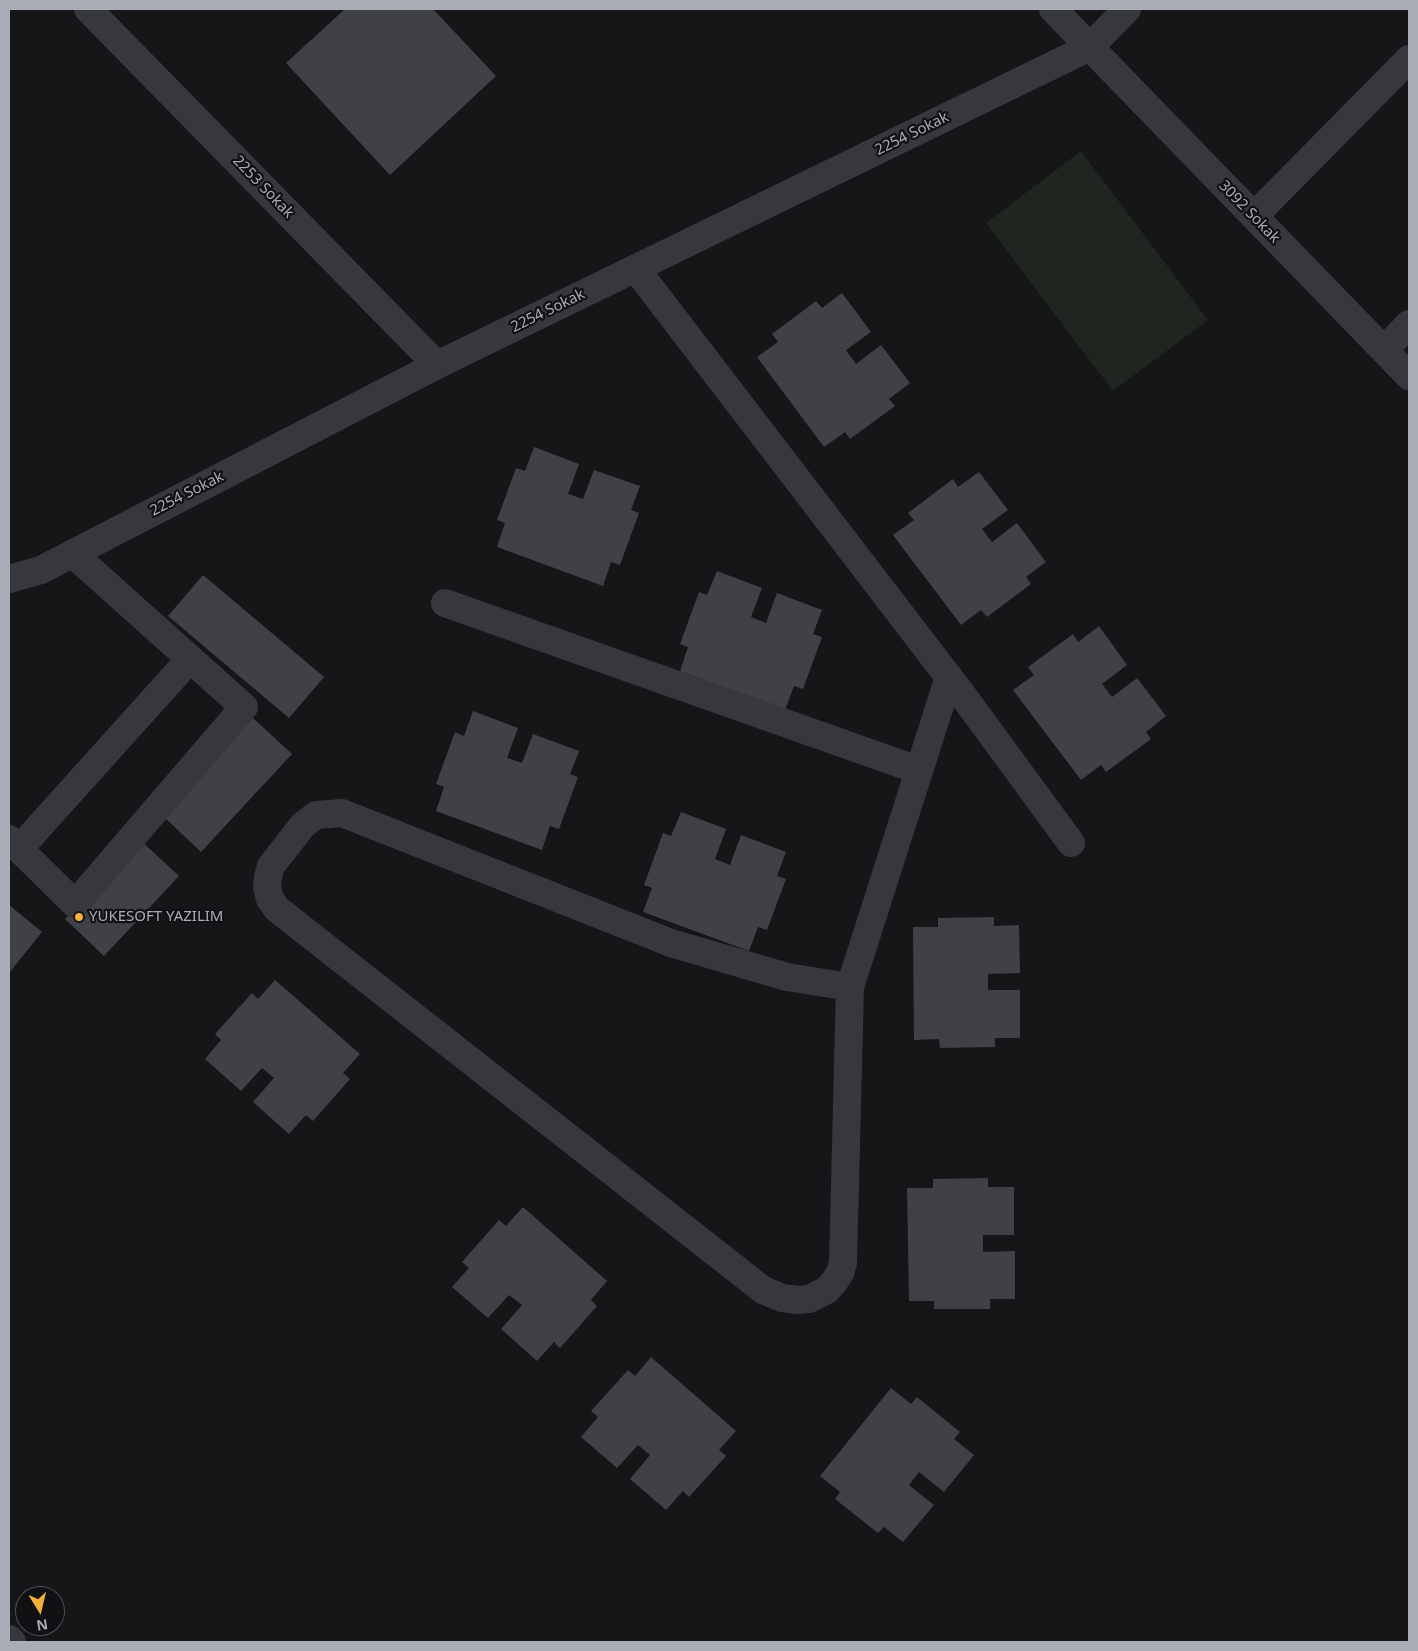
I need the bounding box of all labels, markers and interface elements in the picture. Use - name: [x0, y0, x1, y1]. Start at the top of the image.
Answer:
- street label: 2254 Sokak: [872, 108, 952, 160]
- street label: 2253 Sokak: [229, 152, 297, 222]
- street label: 3092 Sokak: [1215, 177, 1283, 247]
- street label: 2254 Sokak: [508, 285, 588, 337]
- street label: 2254 Sokak: [147, 468, 227, 520]
- place label: YUKESOFT YAZILIM: [89, 908, 223, 926]
- marker: YUKESOFT YAZILIM: [73, 911, 85, 923]
- north arrow: [15, 1586, 65, 1636]
- text: N: [35, 1615, 49, 1636]

